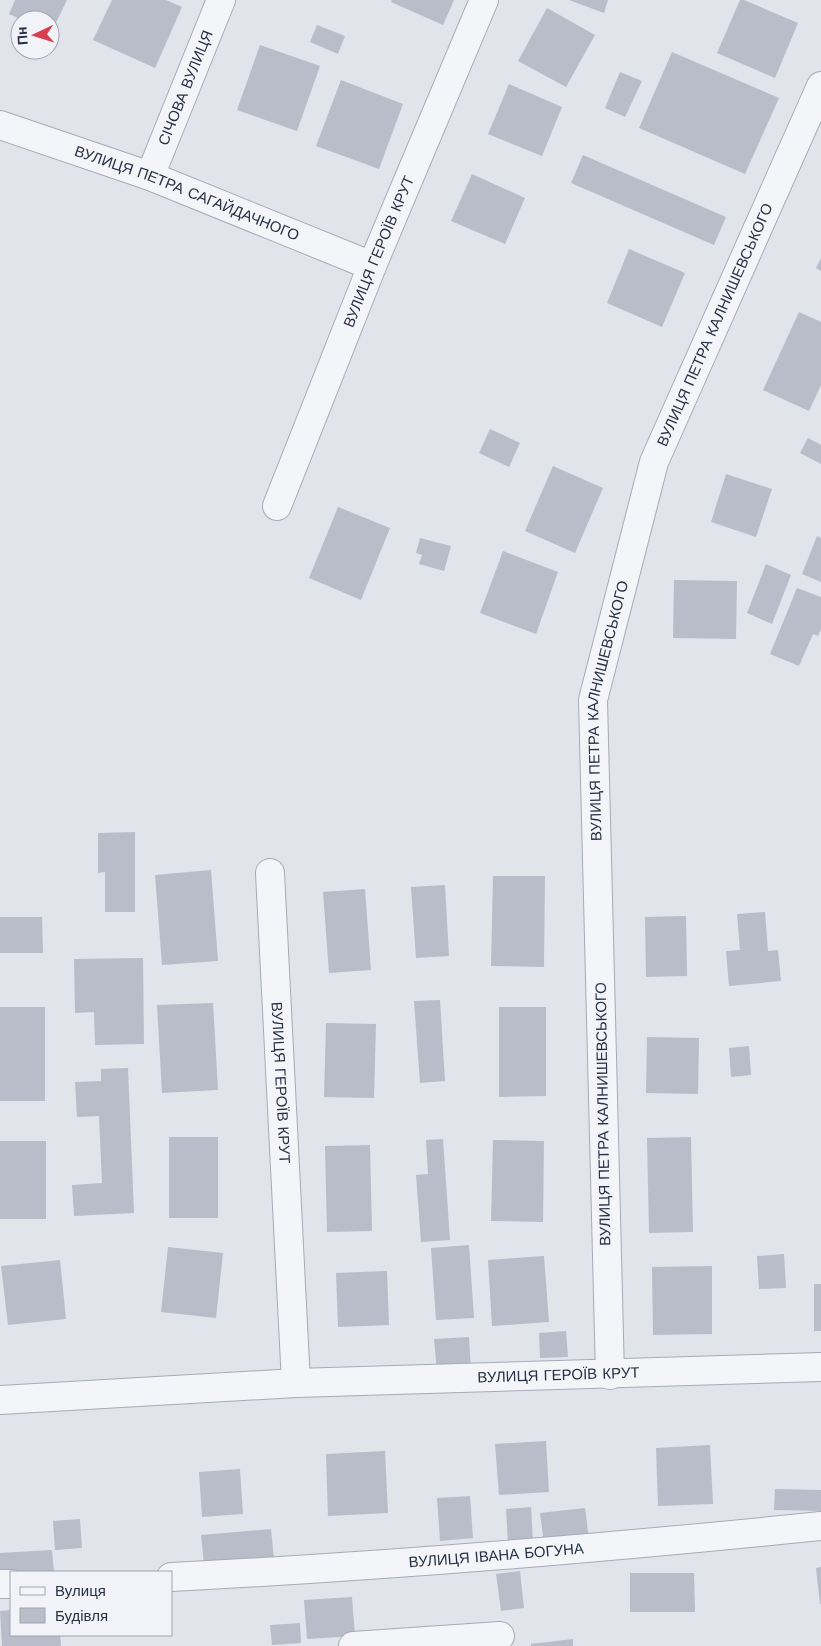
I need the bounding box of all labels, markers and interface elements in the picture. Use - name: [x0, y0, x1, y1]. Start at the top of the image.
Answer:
- north arrow: [10, 10, 60, 60]
- text: Пн: [13, 26, 31, 46]
- street label: СІЧОВА ВУЛИЦЯ: [154, 28, 217, 148]
- street label: ВУЛИЦЯ ПЕТРА САГАЙДАЧНОГО: [72, 142, 302, 245]
- street label: ВУЛИЦЯ ГЕРОЇВ КРУТ: [340, 173, 418, 330]
- street label: ВУЛИЦЯ ПЕТРА КАЛНИШЕВСЬКОГО: [653, 200, 777, 449]
- street label: ВУЛИЦЯ ПЕТРА КАЛНИШЕВСЬКОГО: [584, 579, 632, 841]
- street label: ВУЛИЦЯ ПЕТРА КАЛНИШЕВСЬКОГО: [592, 982, 614, 1246]
- street label: ВУЛИЦЯ ГЕРОЇВ КРУТ: [268, 1001, 294, 1164]
- street label: ВУЛИЦЯ ГЕРОЇВ КРУТ: [477, 1364, 640, 1386]
- street label: ВУЛИЦЯ ІВАНА БОГУНА: [408, 1539, 585, 1571]
- legend: [10, 1571, 172, 1636]
- text: Вулиця: [55, 1582, 106, 1600]
- text: Будівля: [55, 1607, 108, 1625]

